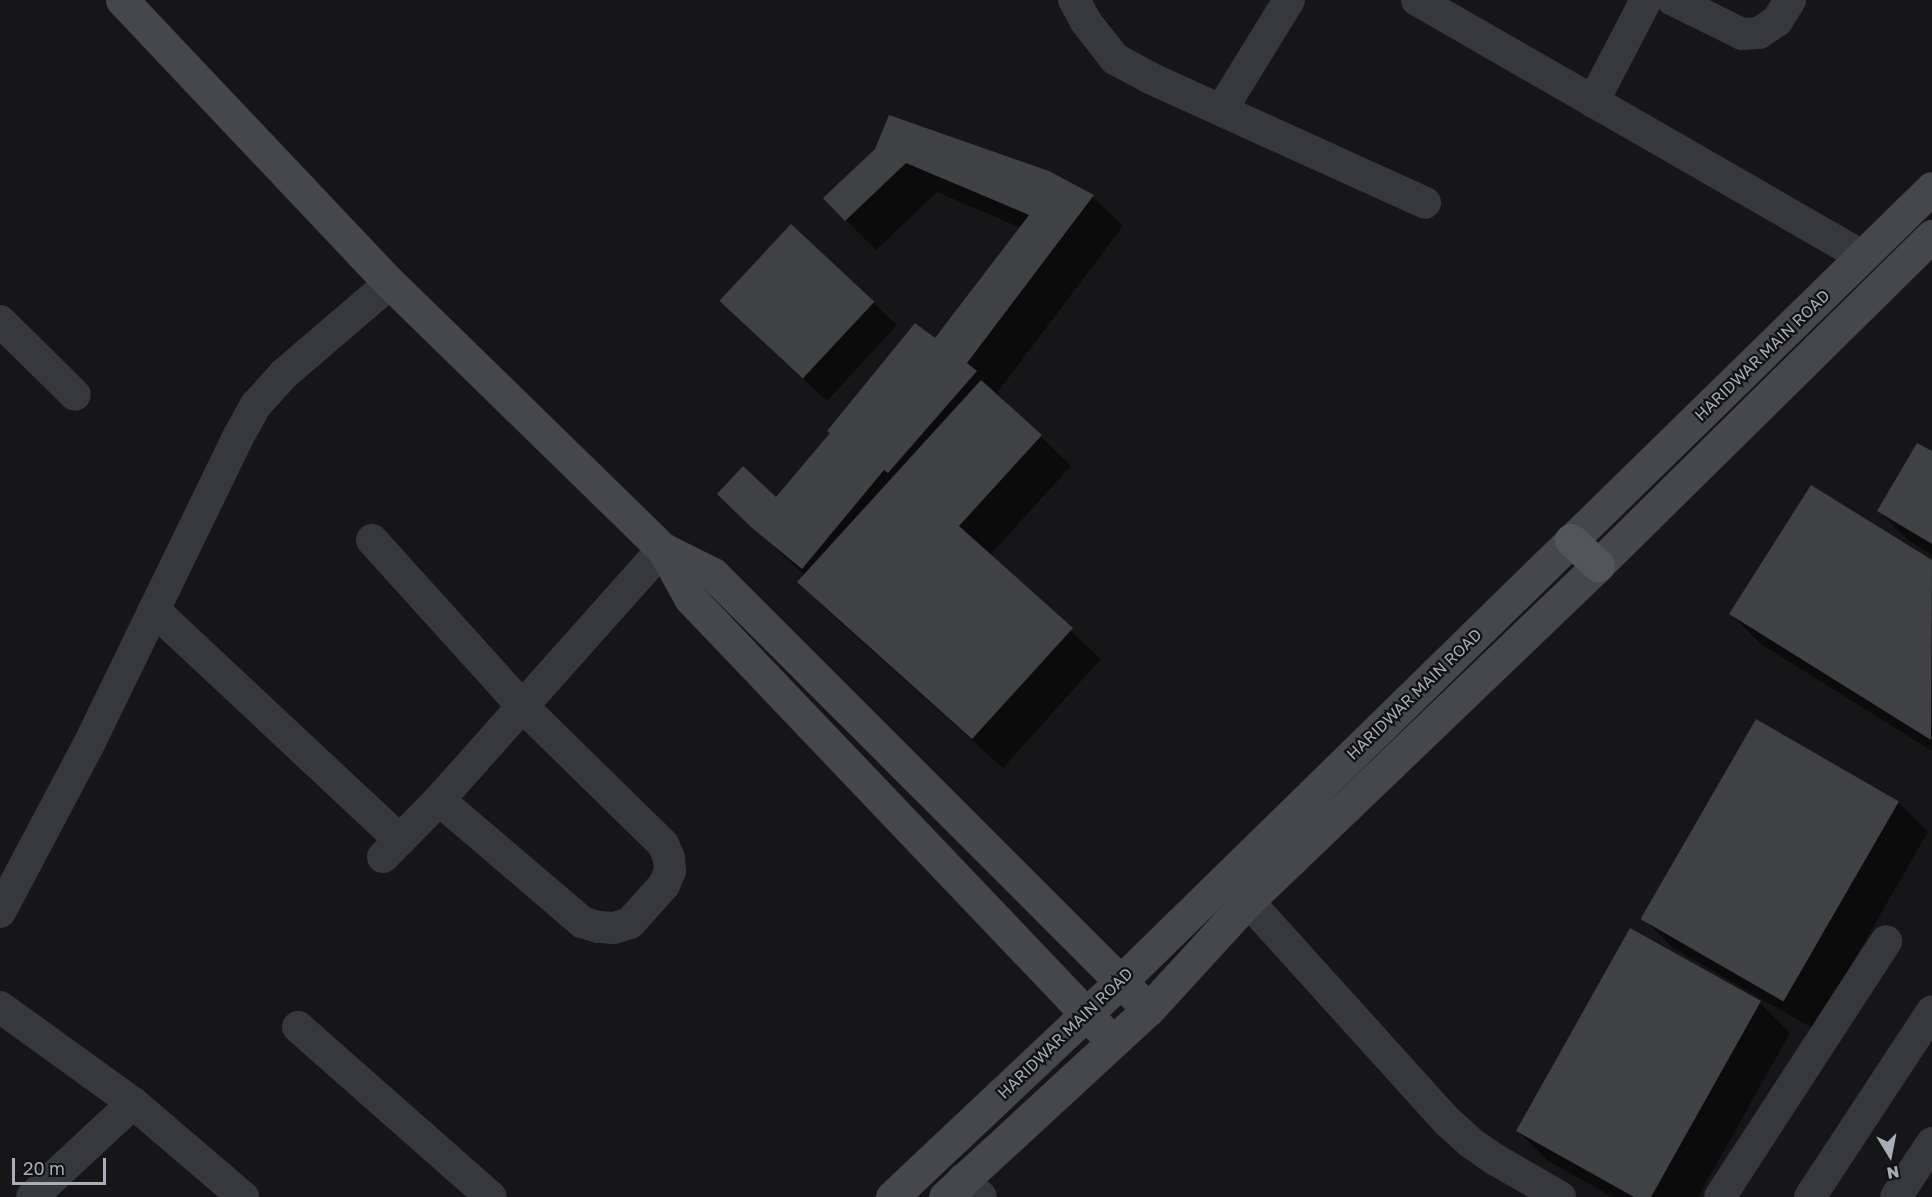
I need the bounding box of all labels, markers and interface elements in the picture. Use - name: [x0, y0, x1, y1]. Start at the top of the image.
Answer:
- street label: HARIDWAR MAIN ROAD: [1691, 286, 1833, 424]
- street label: HARIDWAR MAIN ROAD: [1343, 625, 1485, 763]
- street label: HARIDWAR MAIN ROAD: [994, 964, 1136, 1102]
- north arrow: [1860, 1125, 1920, 1185]
- scale bar: [15, 1146, 110, 1184]
- text: 20 m: [23, 1157, 65, 1179]
- text: N: [1885, 1162, 1901, 1184]

